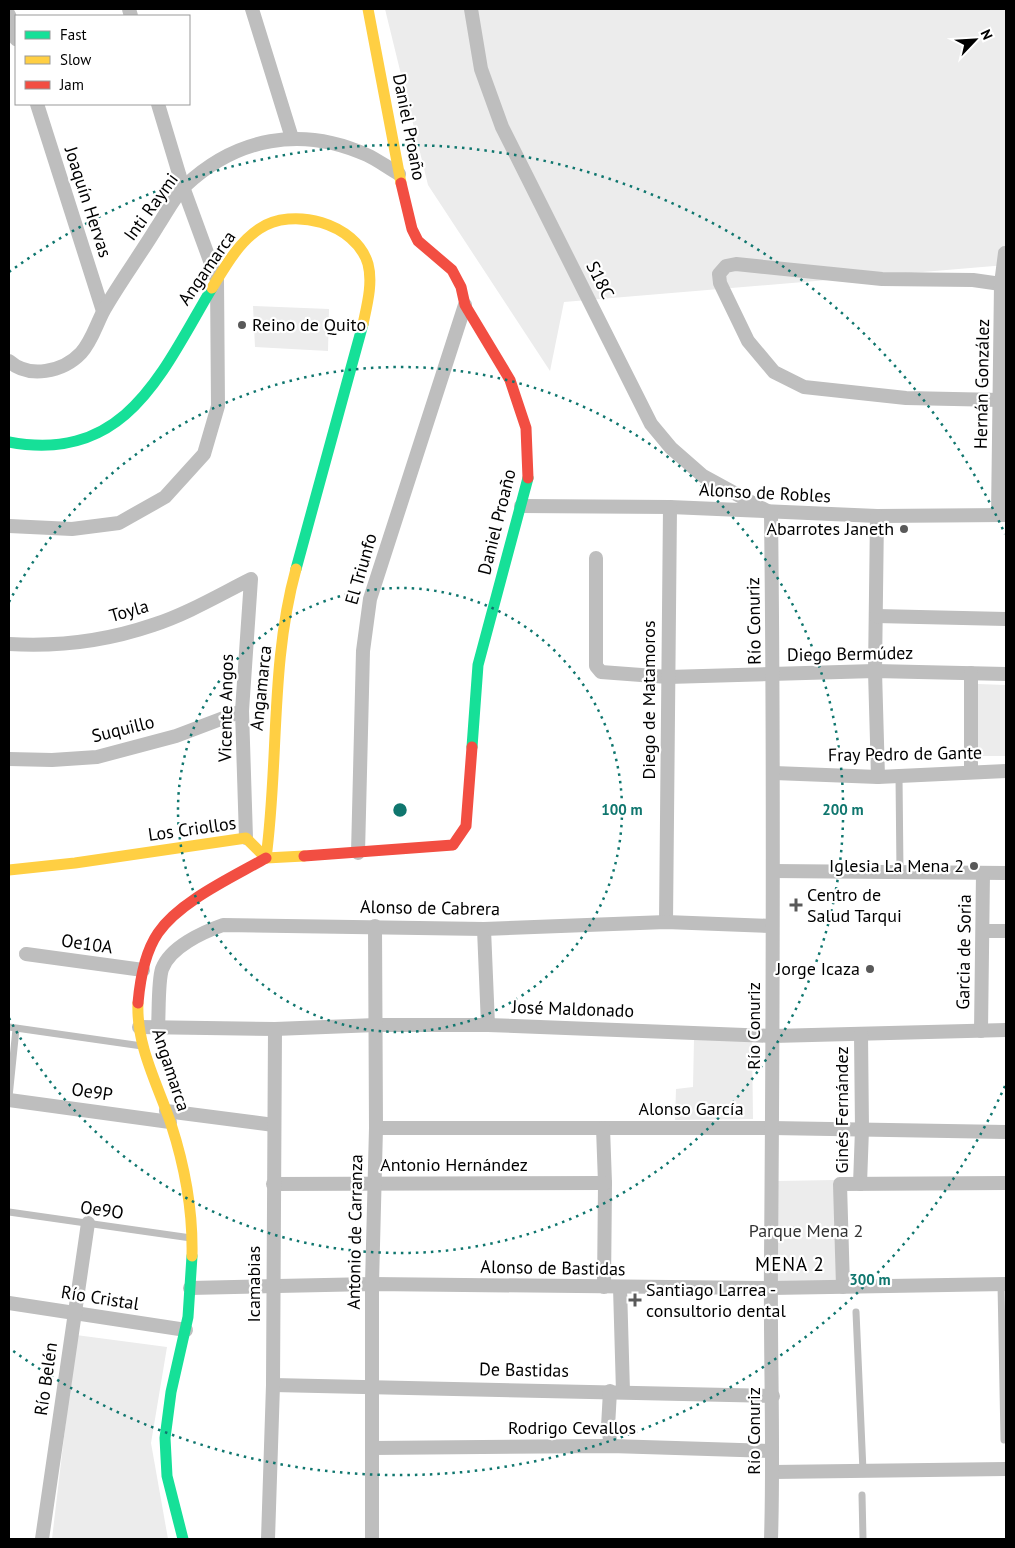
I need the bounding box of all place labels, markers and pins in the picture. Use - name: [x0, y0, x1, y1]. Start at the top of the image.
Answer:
- place label: Reino de Quito: [252, 313, 366, 336]
- marker: Reino de Quito: [236, 319, 248, 331]
- place label: Abarrotes Janeth: [766, 517, 894, 540]
- marker: Abarrotes Janeth: [898, 523, 910, 535]
- centre of rings: [391, 801, 409, 819]
- place label: Iglesia La Mena 2: [829, 854, 964, 877]
- marker: Iglesia La Mena 2: [968, 860, 980, 872]
- place label: Centro de Salud Tarqui: [807, 883, 902, 927]
- marker: Centro de Salud Tarqui: [789, 898, 803, 912]
- place label: Jorge Icaza: [775, 957, 860, 980]
- marker: Jorge Icaza: [864, 963, 876, 975]
- place label: Santiago Larrea - consultorio dental: [646, 1278, 786, 1322]
- marker: Santiago Larrea - consultorio dental: [628, 1293, 642, 1307]

